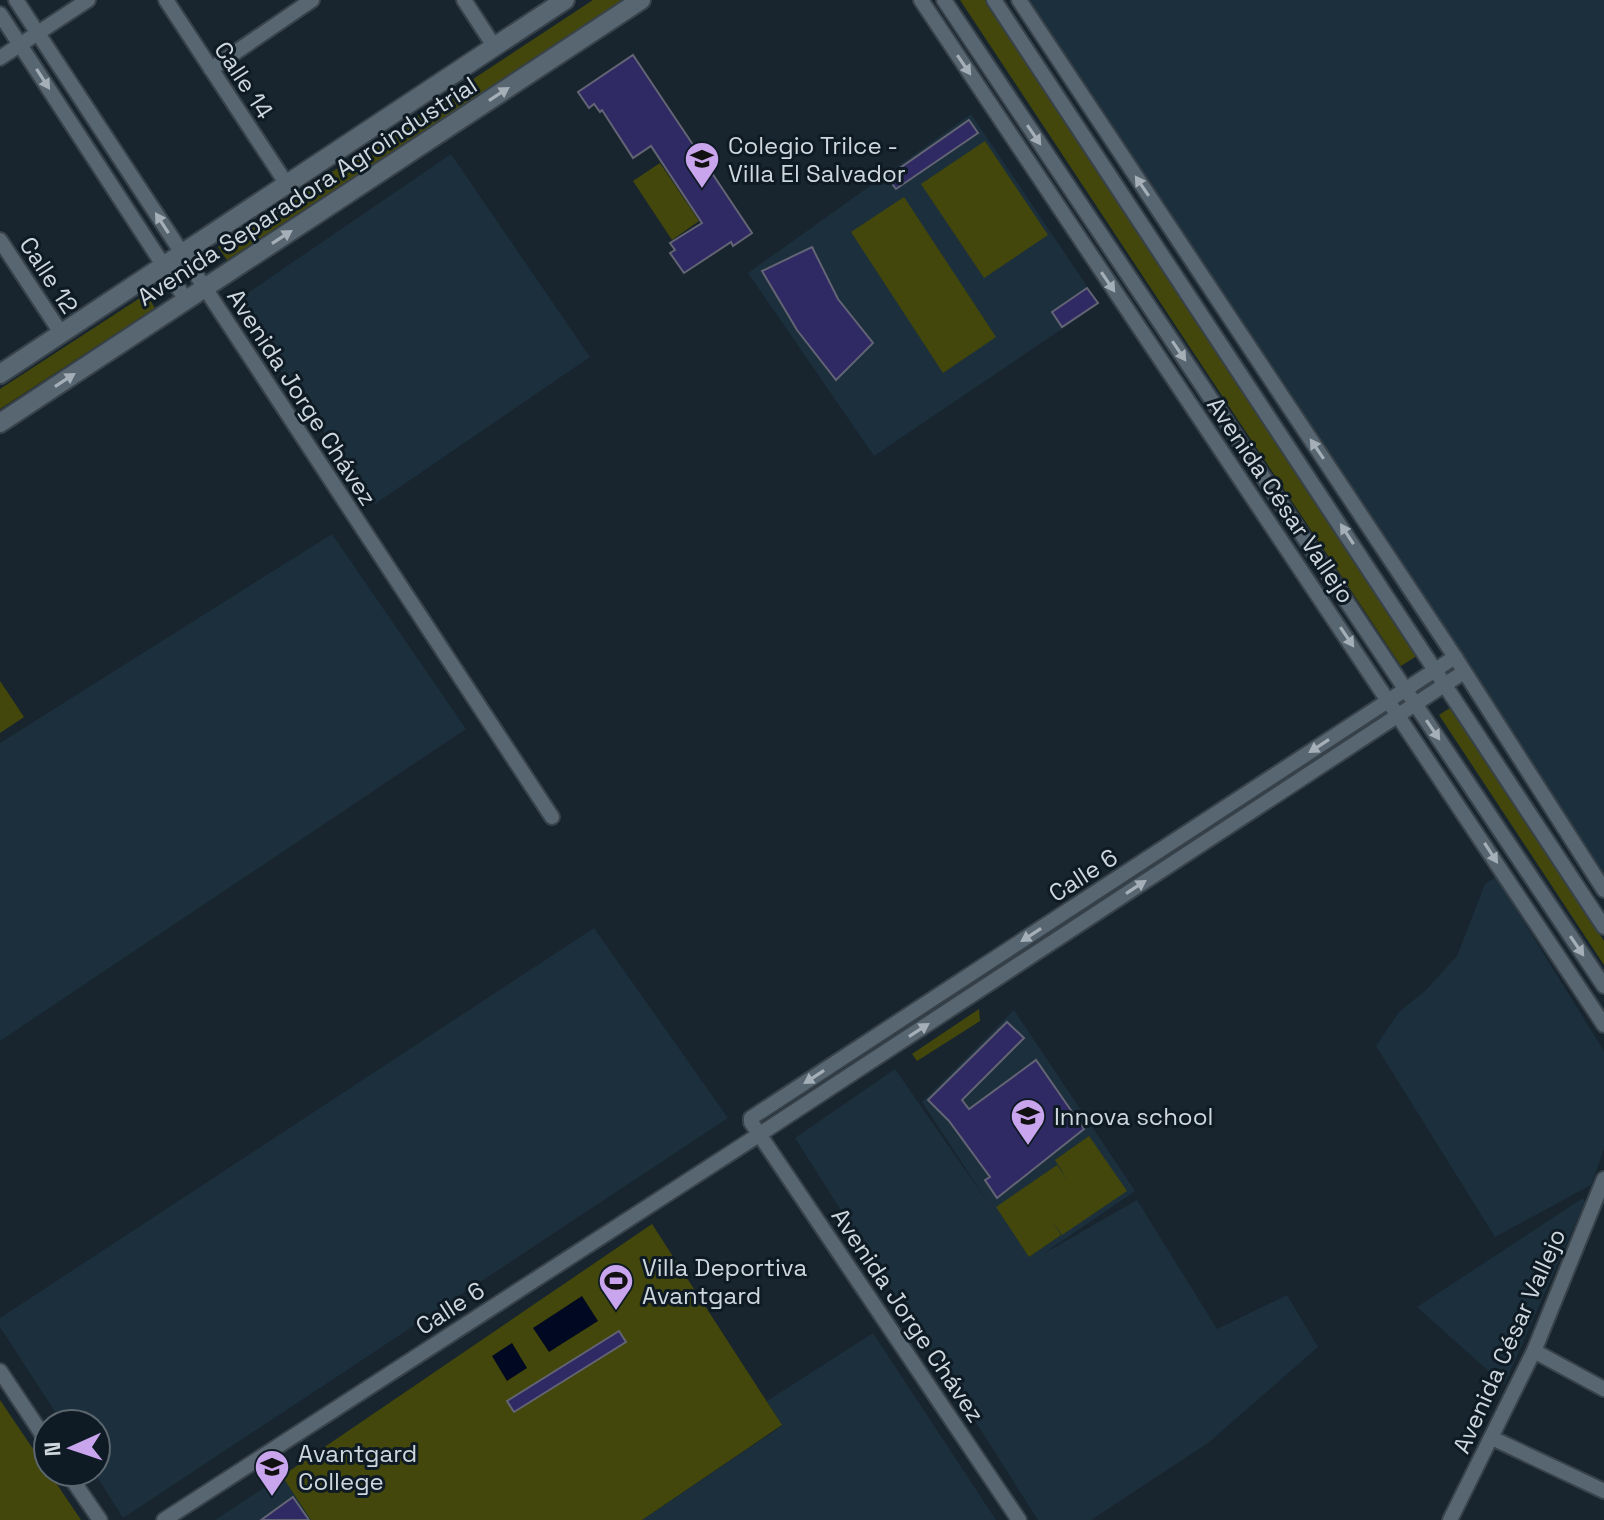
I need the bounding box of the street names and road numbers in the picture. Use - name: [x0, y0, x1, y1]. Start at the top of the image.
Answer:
- street label: Calle 14: [207, 35, 281, 125]
- street label: Avenida Separadora Agroindustrial: [131, 69, 483, 313]
- street label: Calle 12: [13, 231, 85, 319]
- street label: Avenida Jorge Chávez: [220, 283, 384, 511]
- street label: Avenida César Vallejo: [1200, 391, 1362, 609]
- street label: Calle 6: [1043, 841, 1123, 909]
- street label: Avenida Jorge Chávez: [825, 1202, 991, 1428]
- street label: Avenida César Vallejo: [1445, 1224, 1573, 1458]
- street label: Calle 6: [410, 1274, 490, 1342]

